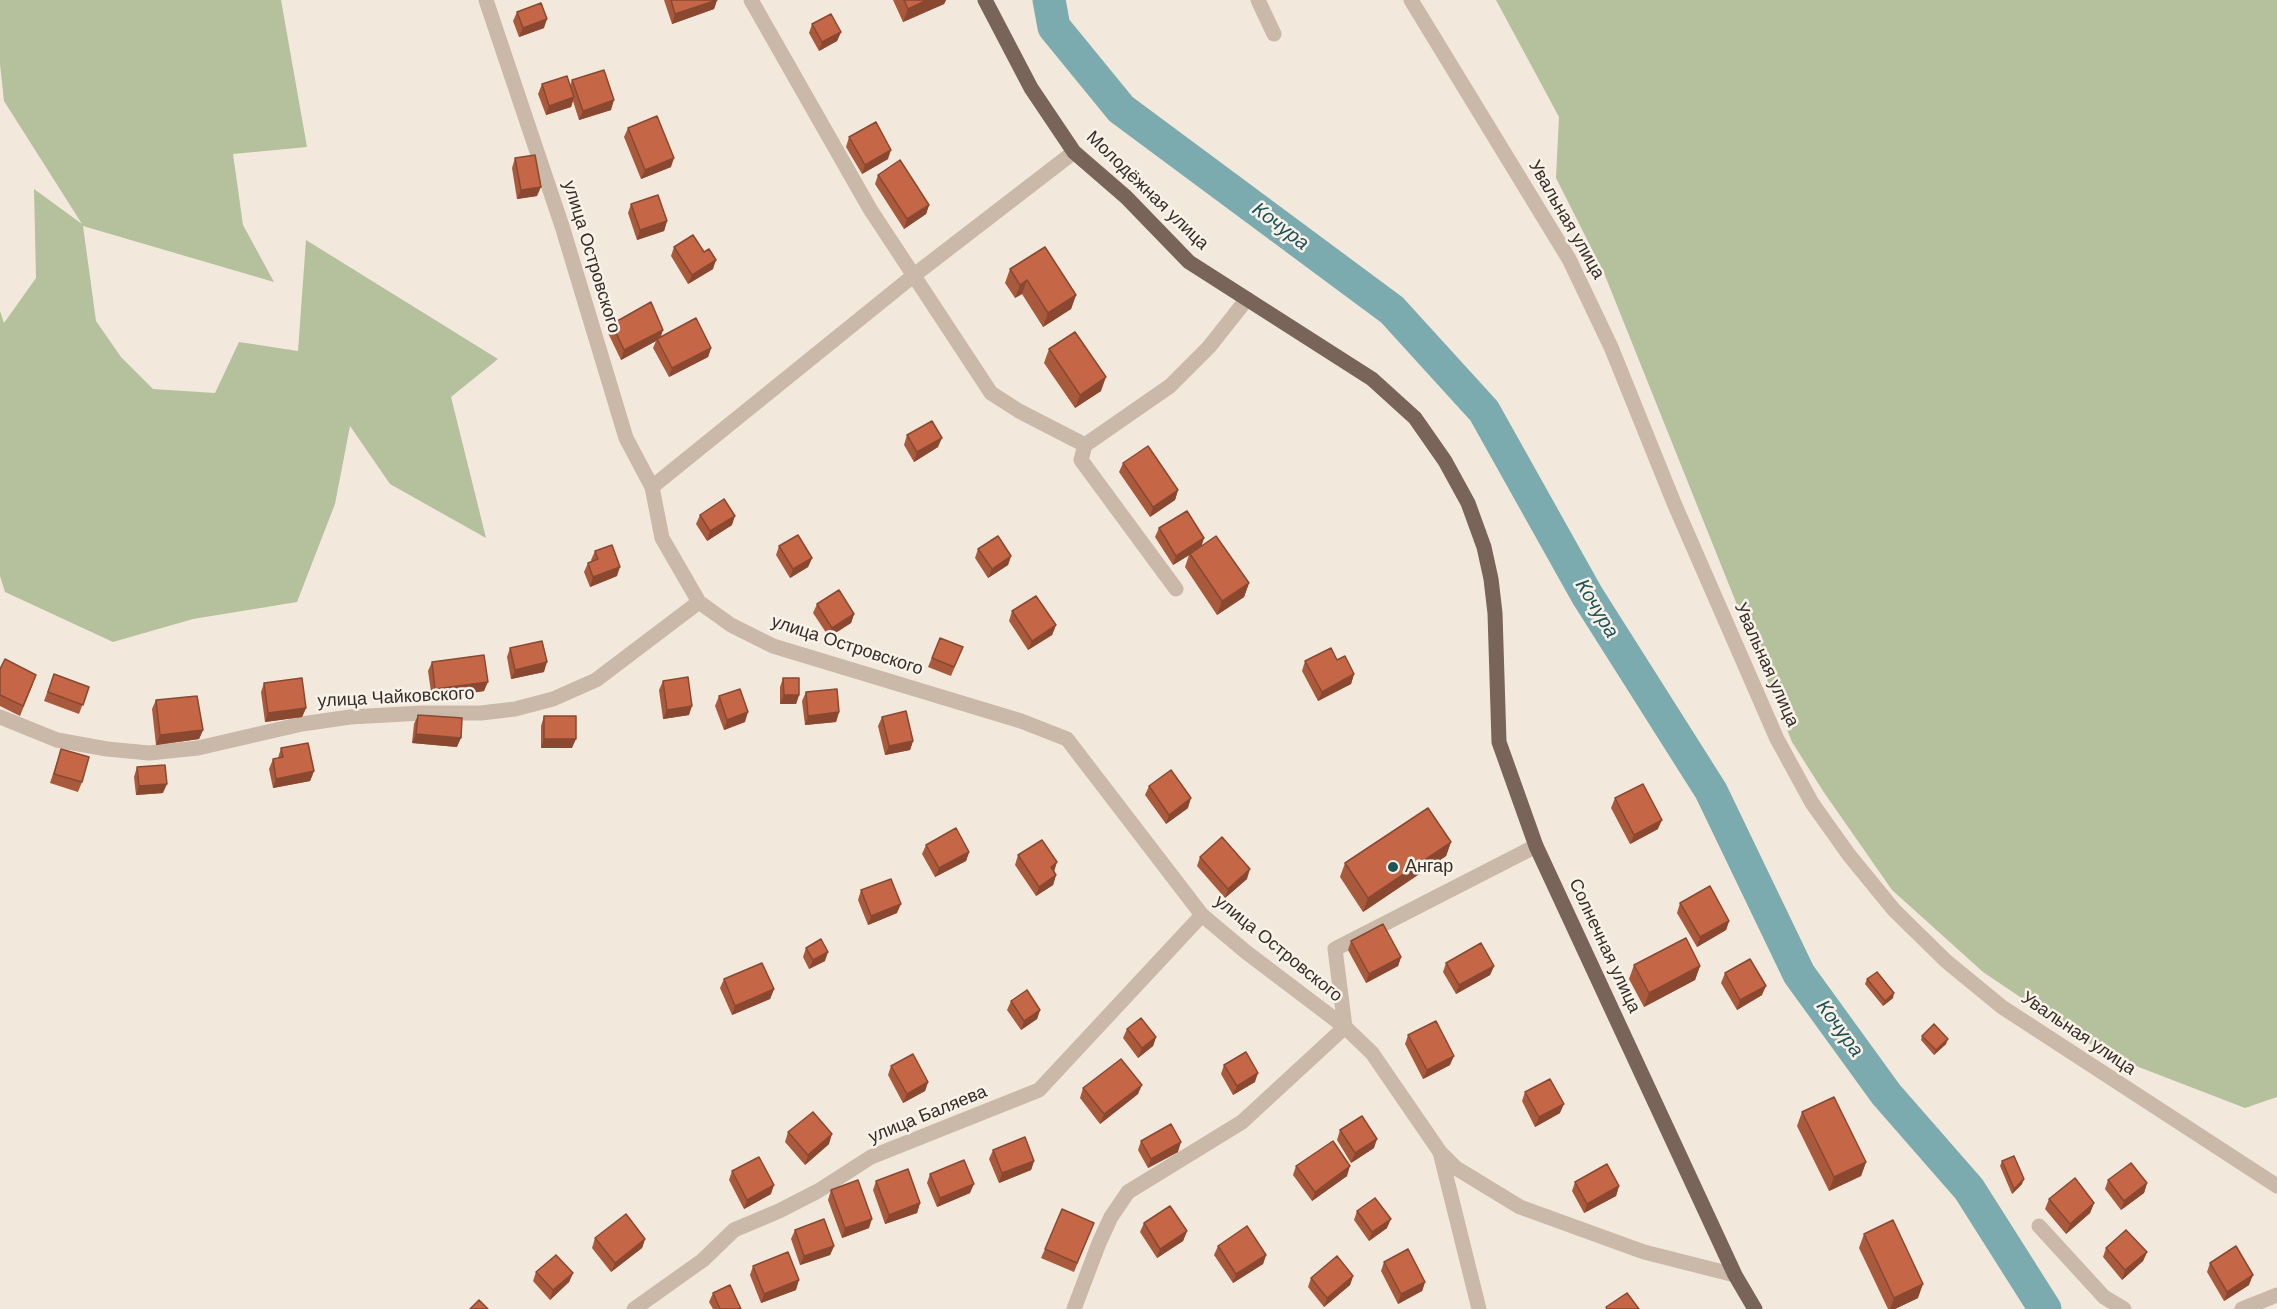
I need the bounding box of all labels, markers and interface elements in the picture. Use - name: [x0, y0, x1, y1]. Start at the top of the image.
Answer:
- street label: Молодёжная улица: [1081, 127, 1213, 255]
- street label: Увальная улица: [1523, 157, 1609, 283]
- street label: улица Островского: [558, 178, 624, 336]
- water label: Кочура: [1247, 198, 1313, 256]
- water label: Кочура: [1569, 575, 1623, 643]
- street label: Увальная улица: [1729, 600, 1803, 730]
- street label: улица Островского: [768, 611, 926, 681]
- street label: улица Чайковского: [317, 683, 475, 713]
- place label: Ангар: [1405, 856, 1453, 878]
- marker: Ангар: [1386, 860, 1400, 874]
- street label: Солнечная улица: [1563, 875, 1645, 1017]
- street label: улица Островского: [1210, 891, 1346, 1007]
- street label: Увальная улица: [2017, 988, 2139, 1080]
- water label: Кочура: [1810, 996, 1868, 1062]
- street label: улица Баляева: [866, 1081, 990, 1149]

